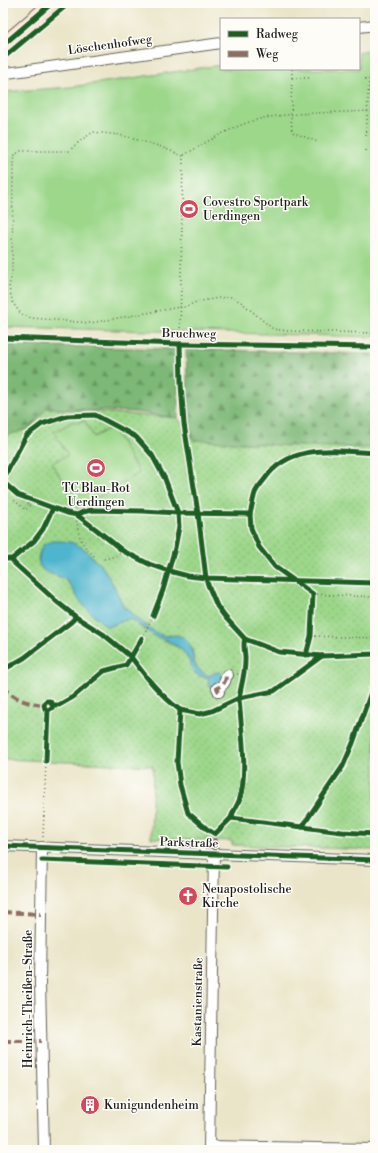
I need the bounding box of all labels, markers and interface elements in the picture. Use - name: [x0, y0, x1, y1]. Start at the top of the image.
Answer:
- legend: [220, 18, 360, 70]
- text: Radweg: [256, 27, 299, 42]
- street label: Löschenhofweg: [67, 32, 154, 58]
- text: Weg: [255, 47, 279, 62]
- place label: Covestro Sportpark Uerdingen: [203, 195, 309, 224]
- sports icon: Covestro Sportpark Uerdingen: [178, 198, 200, 220]
- street label: Bruchweg: [161, 326, 217, 342]
- sports icon: TC Blau-Rot Uerdingen: [85, 457, 107, 479]
- place label: TC Blau-Rot Uerdingen: [62, 481, 131, 510]
- street label: Parkstraße: [159, 834, 219, 852]
- place label: Neuapostolische Kirche: [202, 882, 292, 911]
- church icon: Neuapostolische Kirche: [177, 885, 199, 907]
- street label: Heinrich-Theißen-Straße: [21, 930, 36, 1068]
- street label: Kastanienstraße: [190, 957, 206, 1047]
- building icon: Kunigundenheim: [79, 1094, 101, 1116]
- place label: Kunigundenheim: [104, 1098, 199, 1113]

